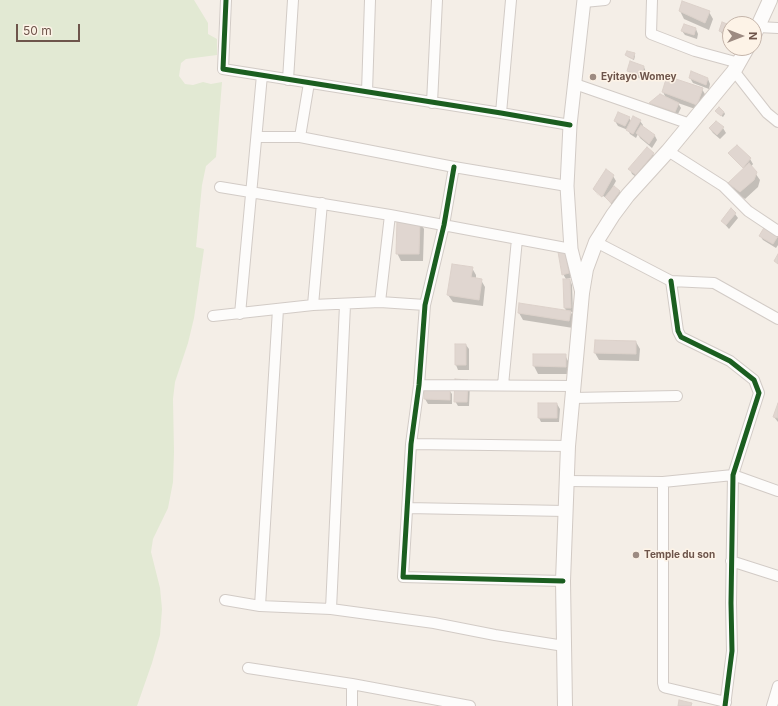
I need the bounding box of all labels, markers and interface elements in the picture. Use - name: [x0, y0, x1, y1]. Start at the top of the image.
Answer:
- scale bar: [18, 16, 82, 42]
- north arrow: [722, 16, 762, 56]
- text: 50 m: [23, 23, 52, 38]
- text: N: [746, 32, 760, 40]
- place label: Eyitayo Womey: [601, 71, 676, 83]
- marker: Eyitayo Womey: [588, 72, 598, 82]
- place label: Temple du son: [644, 549, 715, 561]
- marker: Temple du son: [631, 550, 641, 560]

